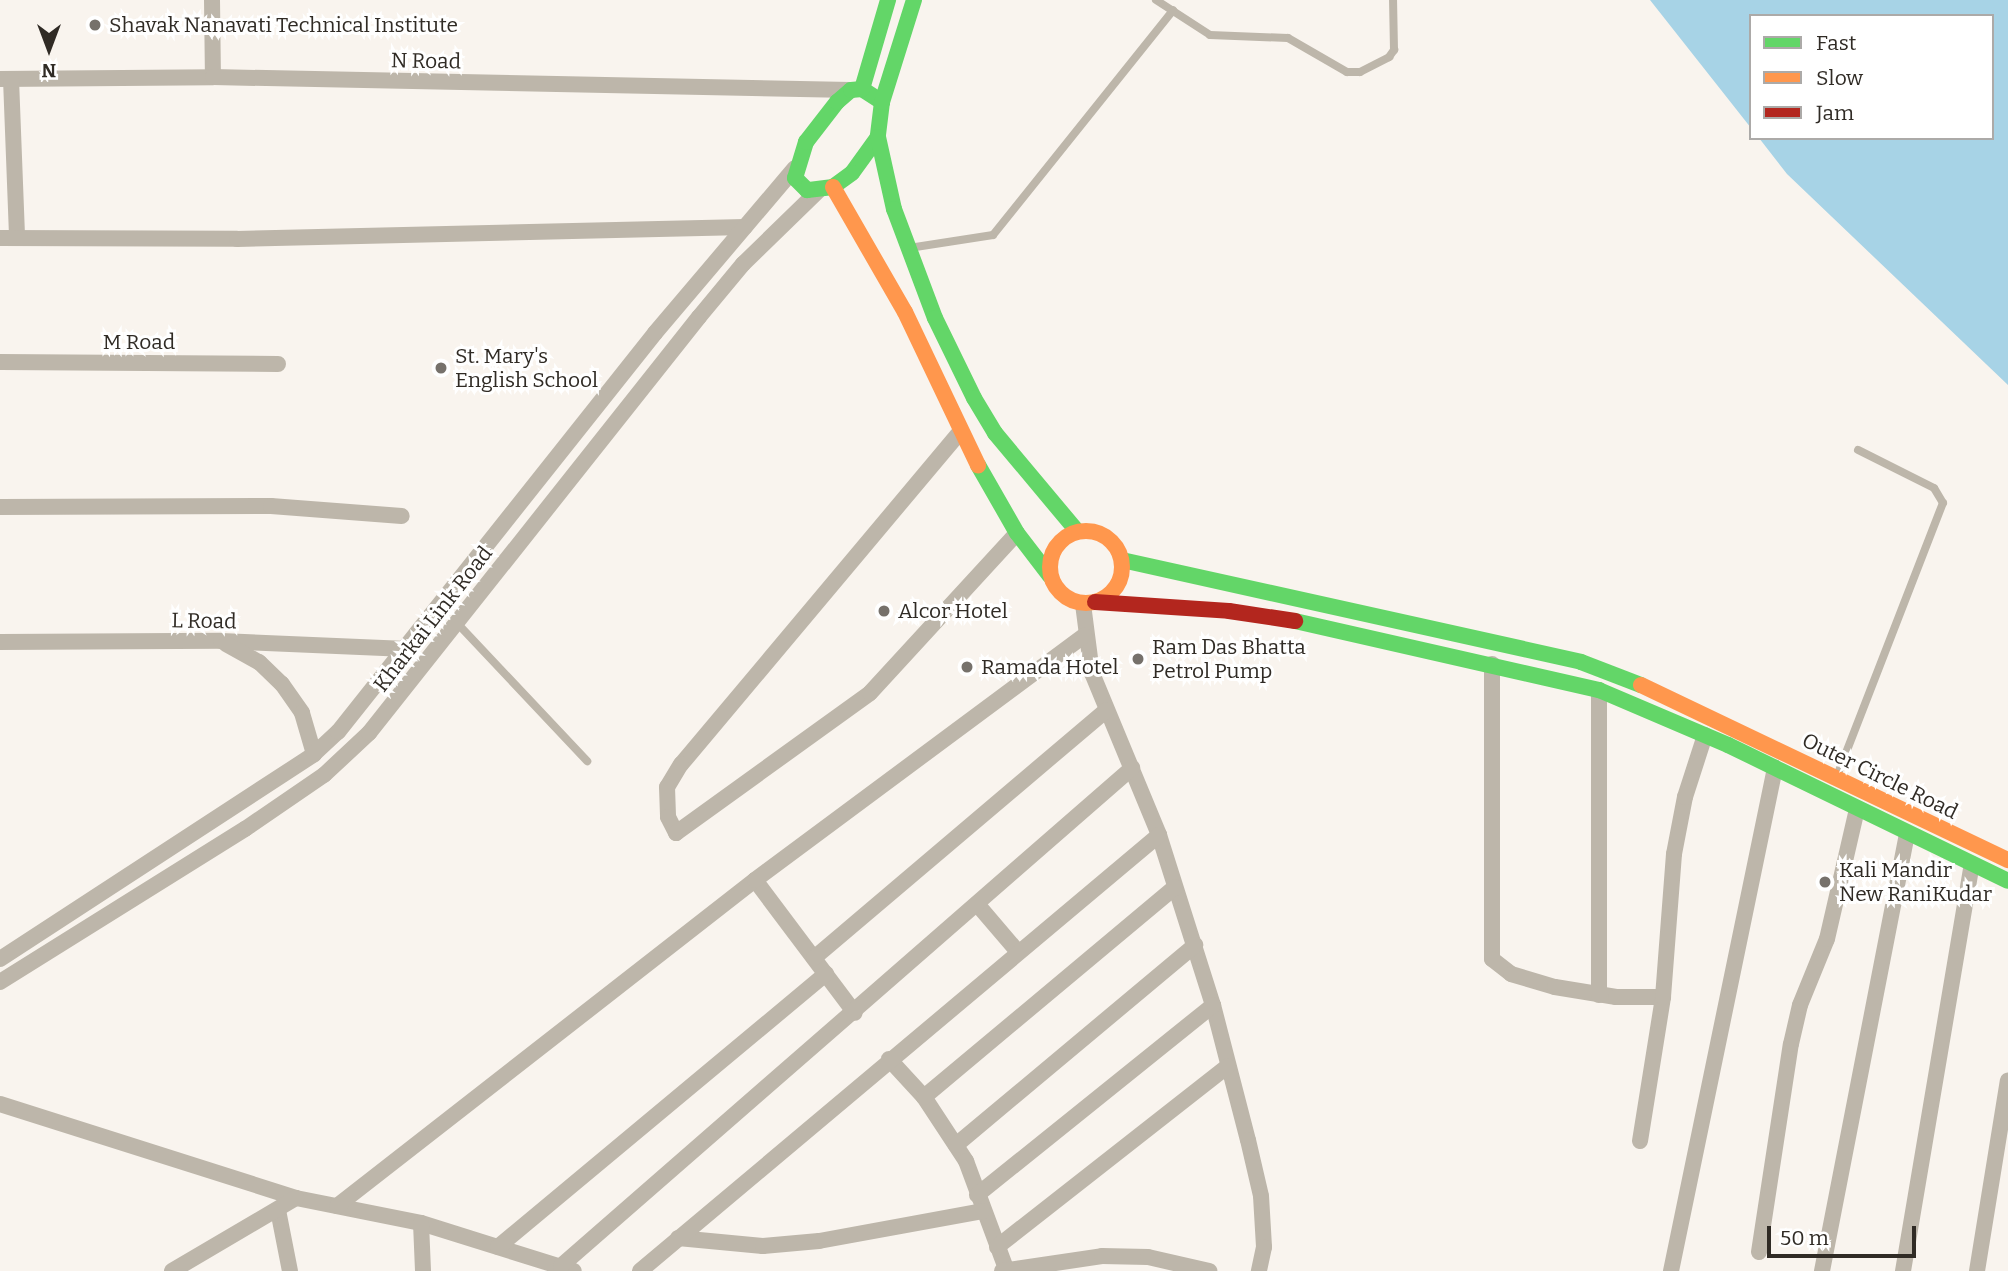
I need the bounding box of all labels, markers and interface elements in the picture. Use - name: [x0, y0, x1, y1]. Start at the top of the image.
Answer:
- place label: Shavak Nanavati Technical Institute: [109, 12, 458, 38]
- north arrow: [14, 14, 84, 84]
- legend: [1749, 14, 1994, 140]
- marker: Shavak Nanavati Technical Institute: [87, 17, 103, 33]
- text: Fast: [1816, 30, 1856, 56]
- street label: N Road: [391, 48, 461, 74]
- text: N: [42, 59, 56, 82]
- text: Slow: [1816, 65, 1863, 91]
- text: Jam: [1816, 100, 1854, 126]
- street label: M Road: [103, 329, 175, 355]
- place label: St. Mary's English School: [455, 343, 598, 393]
- marker: St. Mary's English School: [433, 360, 449, 376]
- street label: Kharkai Link Road: [368, 541, 498, 697]
- place label: Alcor Hotel: [898, 598, 1008, 624]
- marker: Alcor Hotel: [876, 603, 892, 619]
- street label: L Road: [171, 608, 237, 634]
- place label: Ram Das Bhatta Petrol Pump: [1152, 634, 1306, 684]
- marker: Ram Das Bhatta Petrol Pump: [1130, 651, 1146, 667]
- place label: Ramada Hotel: [981, 654, 1119, 680]
- marker: Ramada Hotel: [959, 659, 975, 675]
- street label: Outer Circle Road: [1798, 727, 1962, 825]
- place label: Kali Mandir New RaniKudar: [1839, 857, 1992, 907]
- marker: Kali Mandir New RaniKudar: [1817, 874, 1833, 890]
- scale bar: [1770, 1212, 1919, 1256]
- text: 50 m: [1780, 1225, 1829, 1251]

